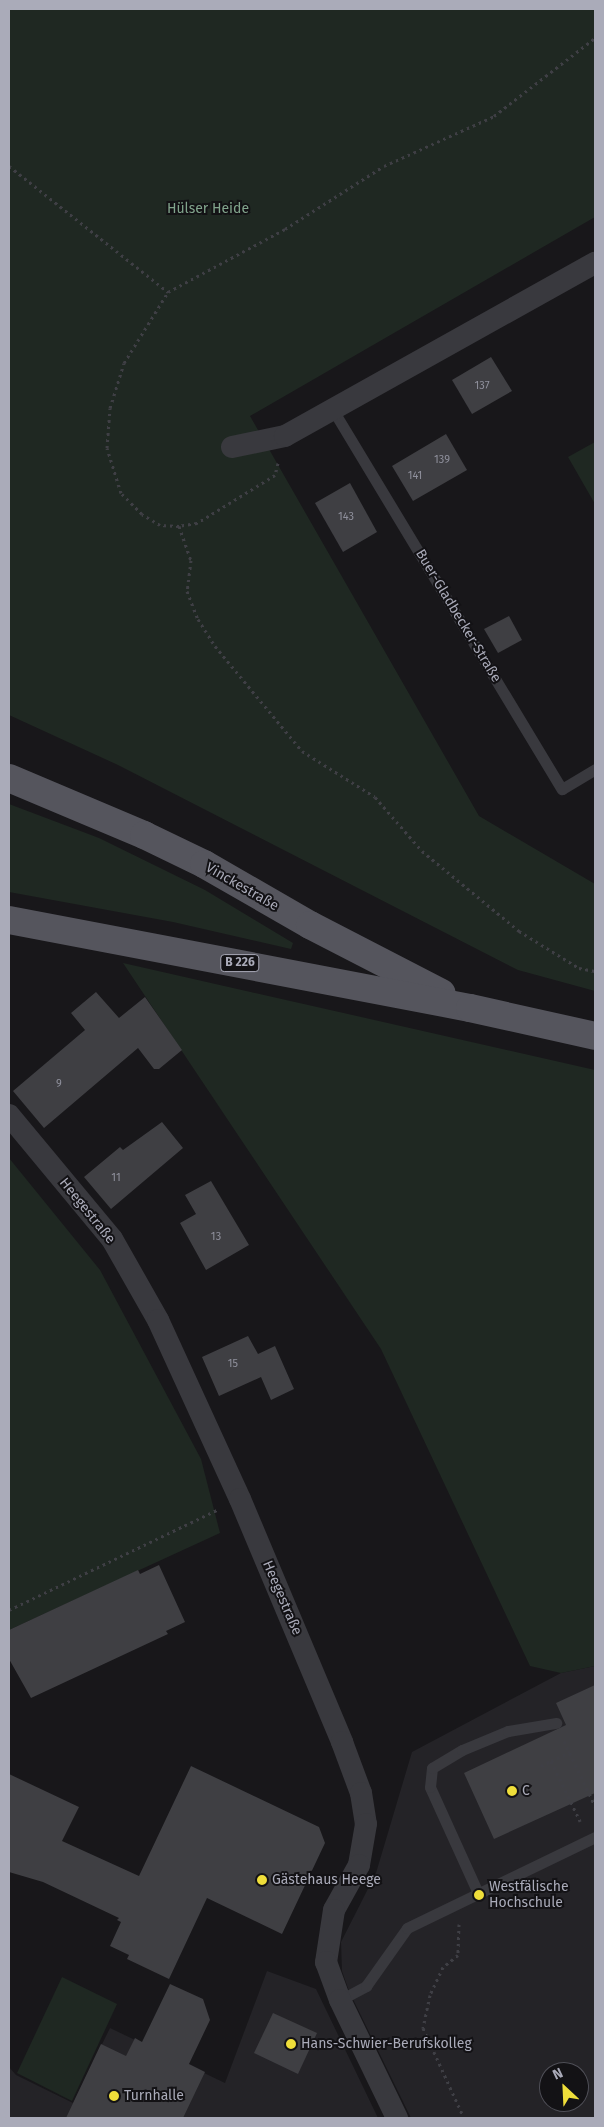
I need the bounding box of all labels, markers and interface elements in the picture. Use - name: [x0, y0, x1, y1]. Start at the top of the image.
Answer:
- park label: Hülser Heide: [167, 201, 249, 217]
- house number: 137: [474, 379, 490, 393]
- house number: 139: [434, 453, 450, 467]
- house number: 141: [408, 469, 422, 483]
- house number: 143: [338, 510, 354, 524]
- street label: Buer-Gladbecker-Straße: [412, 546, 504, 686]
- street label: Vinckestraße: [203, 859, 281, 915]
- road number: B 226: [220, 954, 260, 972]
- house number: 9: [56, 1077, 62, 1091]
- house number: 11: [111, 1171, 121, 1185]
- street label: Heegestraße: [55, 1175, 119, 1247]
- house number: 13: [211, 1230, 221, 1244]
- house number: 15: [228, 1357, 238, 1371]
- street label: Heegestraße: [259, 1558, 305, 1638]
- place label: C: [522, 1783, 530, 1799]
- marker: C: [506, 1785, 518, 1797]
- place label: Gästehaus Heege: [272, 1872, 381, 1888]
- marker: Gästehaus Heege: [256, 1874, 268, 1886]
- place label: Westfälische Hochschule: [489, 1879, 569, 1911]
- marker: Westfälische Hochschule: [473, 1889, 485, 1901]
- place label: Hans-Schwier-Berufskolleg: [301, 2036, 472, 2052]
- marker: Hans-Schwier-Berufskolleg: [285, 2038, 297, 2050]
- north arrow: [539, 2062, 589, 2112]
- text: N: [550, 2064, 566, 2084]
- place label: Turnhalle: [124, 2088, 184, 2104]
- marker: Turnhalle: [108, 2090, 120, 2102]

